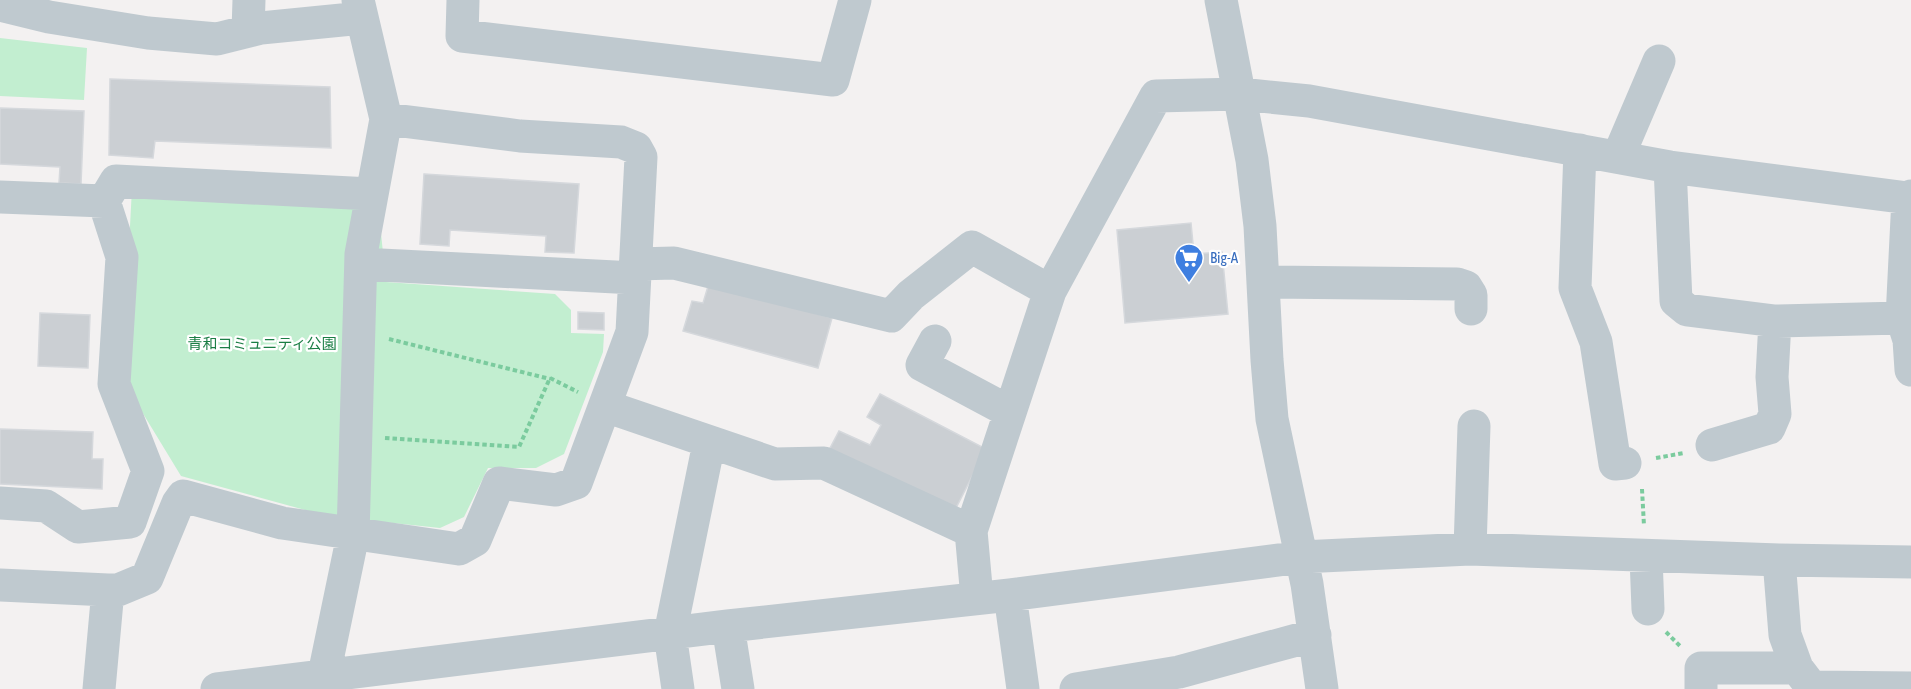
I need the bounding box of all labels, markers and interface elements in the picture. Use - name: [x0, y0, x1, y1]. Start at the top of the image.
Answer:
- supermarket icon: Big-A: [1173, 242, 1205, 284]
- place label: Big-A: [1210, 249, 1239, 266]
- park label: 青和コミュニティ公園: [187, 335, 337, 352]

